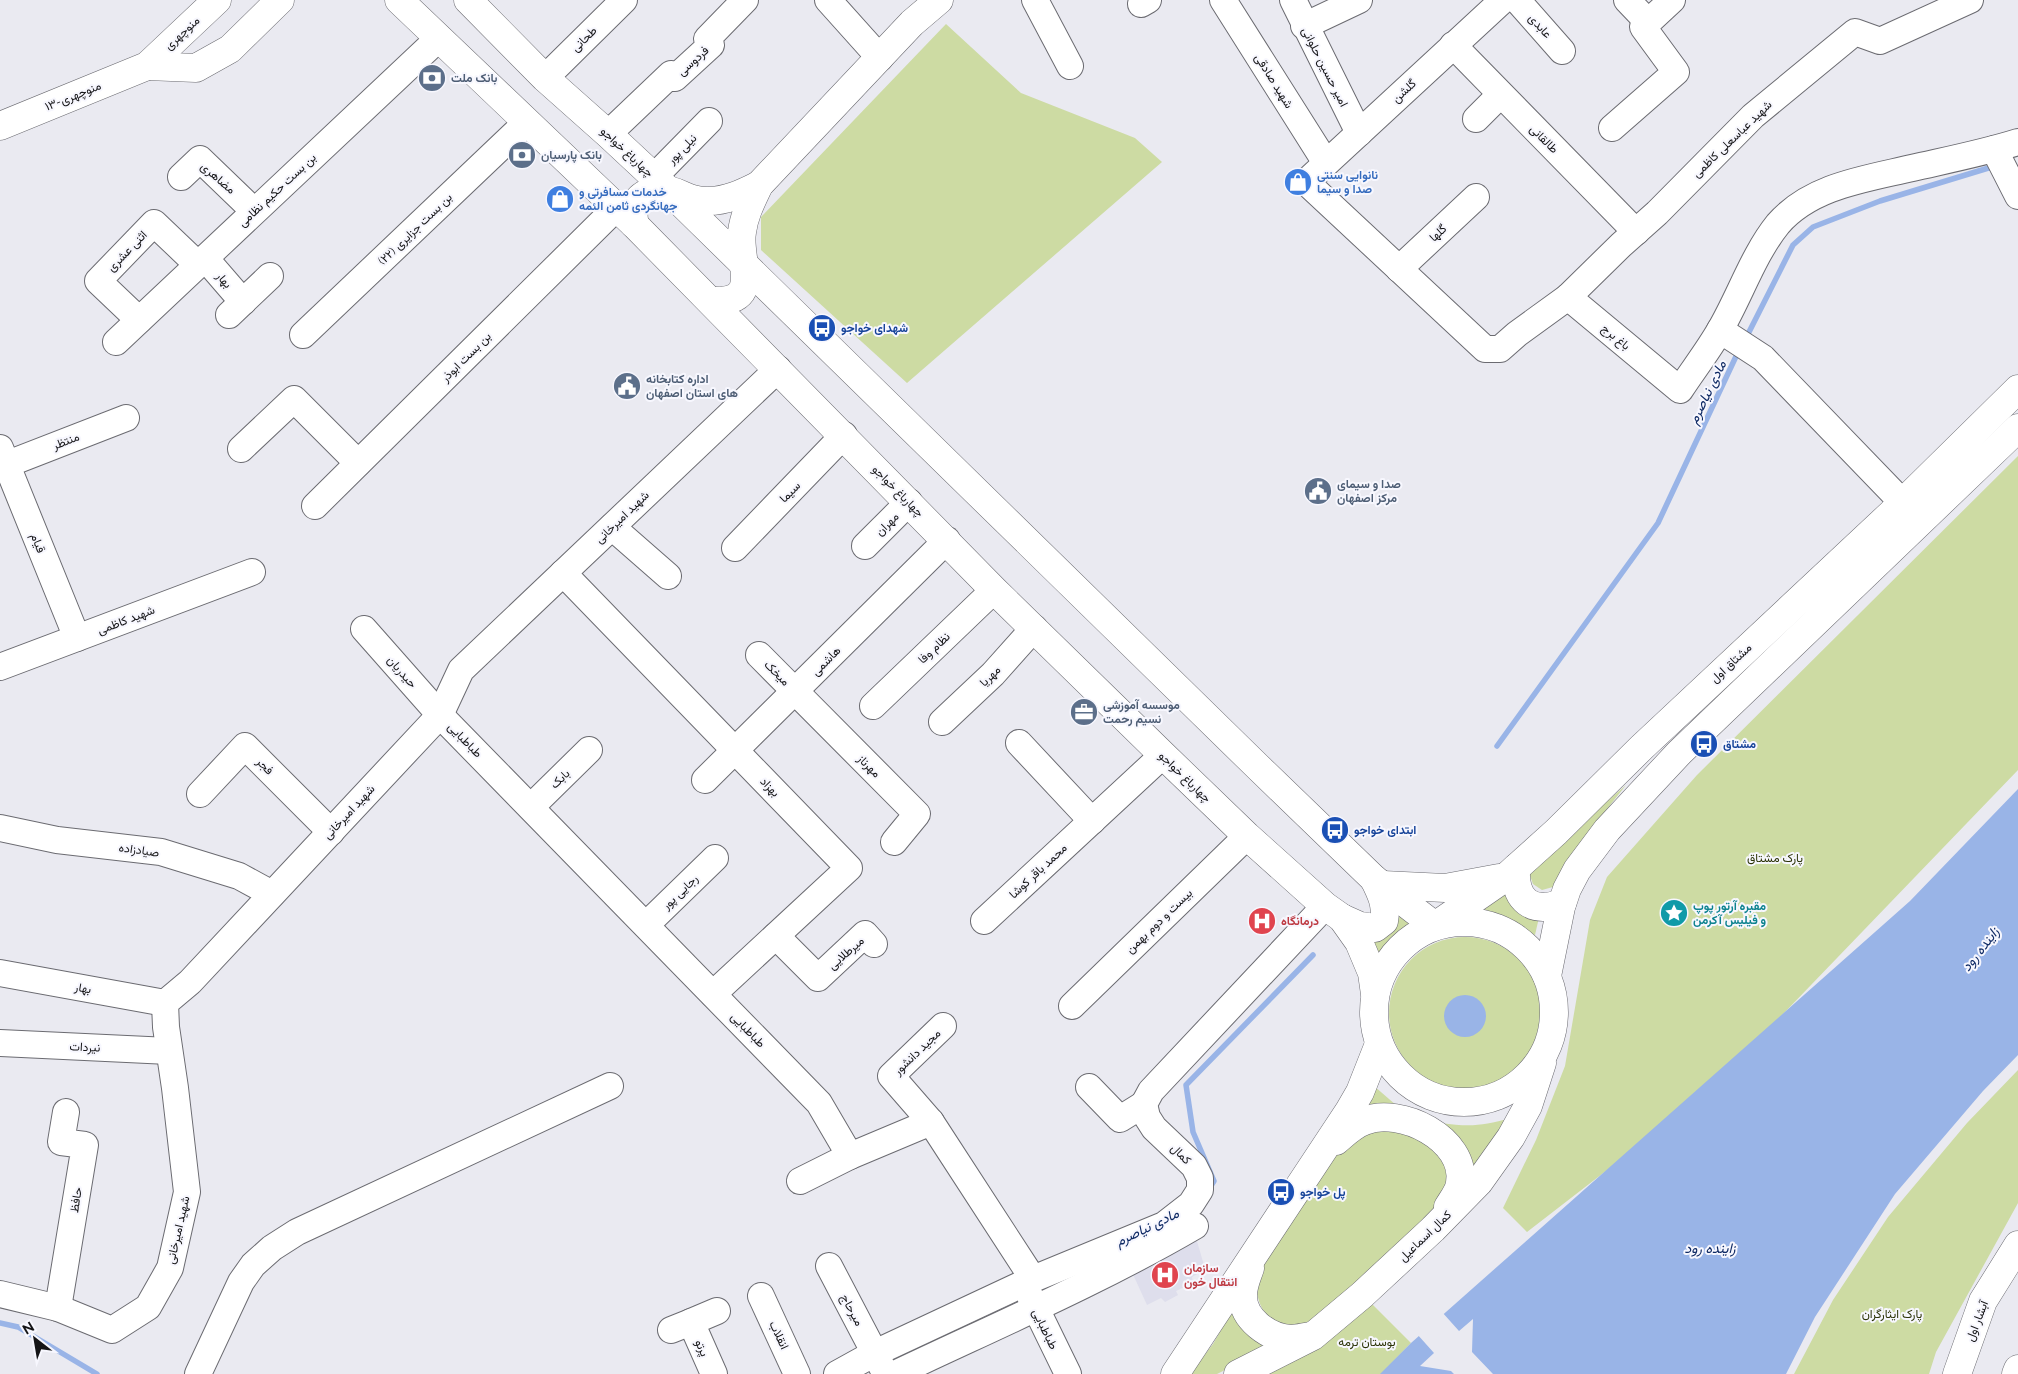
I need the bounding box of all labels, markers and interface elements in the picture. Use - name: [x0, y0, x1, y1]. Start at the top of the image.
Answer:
- street label: عابدی: [1525, 11, 1555, 42]
- street label: منوچهری: [162, 13, 203, 53]
- street label: طحانی: [568, 23, 601, 55]
- street label: امیر حسین حلوانی: [1298, 25, 1351, 110]
- street label: فردوسی: [674, 43, 712, 79]
- street label: شهید صادقی: [1251, 51, 1296, 111]
- bank icon: بانک ملت: [417, 63, 447, 93]
- place label: بانک ملت: [451, 71, 498, 85]
- street label: گلشن: [1389, 76, 1420, 106]
- street label: ۱۳-منوچهری: [43, 78, 104, 115]
- street label: شهید عباسعلی کاظمی: [1689, 98, 1775, 181]
- street label: طالقانی: [1526, 122, 1561, 157]
- street label: چهارباغ خواجو: [596, 124, 656, 181]
- street label: نیلی پور: [664, 131, 700, 168]
- bank icon: بانک پارسیان: [507, 140, 537, 170]
- place label: بانک پارسیان: [541, 148, 602, 163]
- street label: بن بست حکیم نظامی: [235, 150, 320, 230]
- street label: مضاهری: [197, 159, 238, 198]
- shop icon: نانوایی سنتی صدا و سیما: [1283, 167, 1313, 197]
- place label: نانوایی سنتی صدا و سیما: [1317, 168, 1378, 197]
- shop icon: خدمات مسافرتی و جهانگردی ثامن الئمه: [545, 184, 575, 214]
- place label: خدمات مسافرتی و جهانگردی ثامن الئمه: [579, 185, 677, 214]
- street label: بن بست جزایری (۲۲): [375, 190, 455, 268]
- street label: گلها: [1427, 222, 1450, 245]
- street label: اثنی عشری: [104, 228, 151, 275]
- street label: بهار: [212, 268, 235, 292]
- bus stop icon: شهدای خواجو: [807, 313, 837, 343]
- place label: شهدای خواجو: [841, 321, 908, 336]
- street label: باغ برج: [1598, 321, 1633, 354]
- street label: بن بست ابوذر: [437, 329, 495, 386]
- water label: مادی نیاصرم: [1684, 357, 1731, 428]
- public building icon: اداره کتابخانه های استان اصفهان: [612, 371, 642, 401]
- place label: اداره کتابخانه های استان اصفهان: [646, 372, 738, 401]
- street label: منتظر: [50, 430, 82, 454]
- street label: چهارباغ خواجو: [868, 462, 927, 521]
- public building icon: صدا و سیمای مرکز اصفهان: [1303, 476, 1333, 506]
- place label: صدا و سیمای مرکز اصفهان: [1337, 477, 1401, 506]
- street label: سیما: [777, 479, 803, 505]
- street label: شهید امیرخانی: [592, 488, 652, 547]
- street label: مهران: [872, 509, 902, 539]
- street label: قیام: [27, 531, 48, 555]
- street label: شهید کاظمی: [95, 603, 157, 638]
- street label: نظام وفا: [915, 629, 954, 667]
- street label: مشتاق اول: [1707, 640, 1755, 686]
- street label: هاشمی: [808, 643, 844, 679]
- street label: حیدریان: [384, 653, 420, 692]
- street label: میخک: [761, 657, 793, 689]
- street label: مهریا: [977, 663, 1004, 690]
- office icon: موسسه آموزشی نسیم رحمت: [1069, 697, 1099, 727]
- place label: موسسه آموزشی نسیم رحمت: [1103, 698, 1180, 727]
- street label: طباطبایی: [444, 720, 485, 761]
- bus stop icon: مشتاق: [1689, 729, 1719, 759]
- place label: مشتاق: [1723, 737, 1757, 751]
- street label: چهارباغ خواجو: [1155, 749, 1214, 807]
- street label: مهرناز: [853, 751, 883, 781]
- street label: فجر: [252, 754, 276, 778]
- street label: بابک: [547, 766, 573, 792]
- street label: بهزاد: [757, 774, 783, 800]
- street label: شهید امیرخانی: [320, 782, 378, 843]
- bus stop icon: ابتدای خواجو: [1320, 815, 1350, 845]
- place label: ابتدای خواجو: [1354, 823, 1416, 838]
- street label: صیادزاده: [118, 840, 160, 861]
- street label: محمد باقر کوشا: [1006, 841, 1071, 902]
- park label: پارک مشتاق: [1747, 851, 1803, 866]
- street label: رجایی پور: [658, 872, 702, 914]
- street label: بیست و دوم بهمن: [1123, 886, 1196, 957]
- place icon: مقبره آرتور پوپ و فیلیس آکرمن: [1659, 898, 1689, 928]
- place label: مقبره آرتور پوپ و فیلیس آکرمن: [1693, 899, 1767, 928]
- hospital icon: درمانگاه: [1247, 906, 1277, 936]
- place label: درمانگاه: [1281, 914, 1319, 929]
- water label: زاینده رود: [1958, 923, 2004, 975]
- street label: میرطلایی: [825, 934, 868, 973]
- street label: بهار: [72, 979, 92, 997]
- street label: طباطبایی: [727, 1010, 768, 1051]
- street label: مجید دانشور: [890, 1026, 944, 1079]
- street label: نیردات: [69, 1039, 101, 1056]
- street label: کمال: [1167, 1141, 1194, 1168]
- bus stop icon: پل خواجو: [1266, 1177, 1296, 1207]
- place label: پل خواجو: [1300, 1185, 1346, 1200]
- street label: حافظ: [67, 1186, 85, 1214]
- street label: شهید امیرخانی: [163, 1195, 194, 1266]
- water label: مادی نیاصرم: [1112, 1205, 1183, 1251]
- street label: کمال اسماعیل: [1396, 1208, 1455, 1265]
- water label: زاینده رود: [1684, 1240, 1737, 1257]
- hospital icon: سازمان انتقال خون: [1150, 1260, 1180, 1290]
- place label: سازمان انتقال خون: [1184, 1261, 1237, 1290]
- street label: میرحاج: [836, 1292, 866, 1329]
- street label: آبشار اول: [1963, 1297, 1993, 1344]
- street label: طباطبایی: [1028, 1306, 1061, 1352]
- park label: پارک ایثارگران: [1862, 1307, 1923, 1322]
- north arrow: [10, 1314, 60, 1364]
- text: N: [20, 1318, 37, 1337]
- street label: انقلاب: [766, 1318, 792, 1352]
- park label: بوستان ترمه: [1338, 1335, 1396, 1350]
- street label: پرتو: [691, 1337, 712, 1359]

